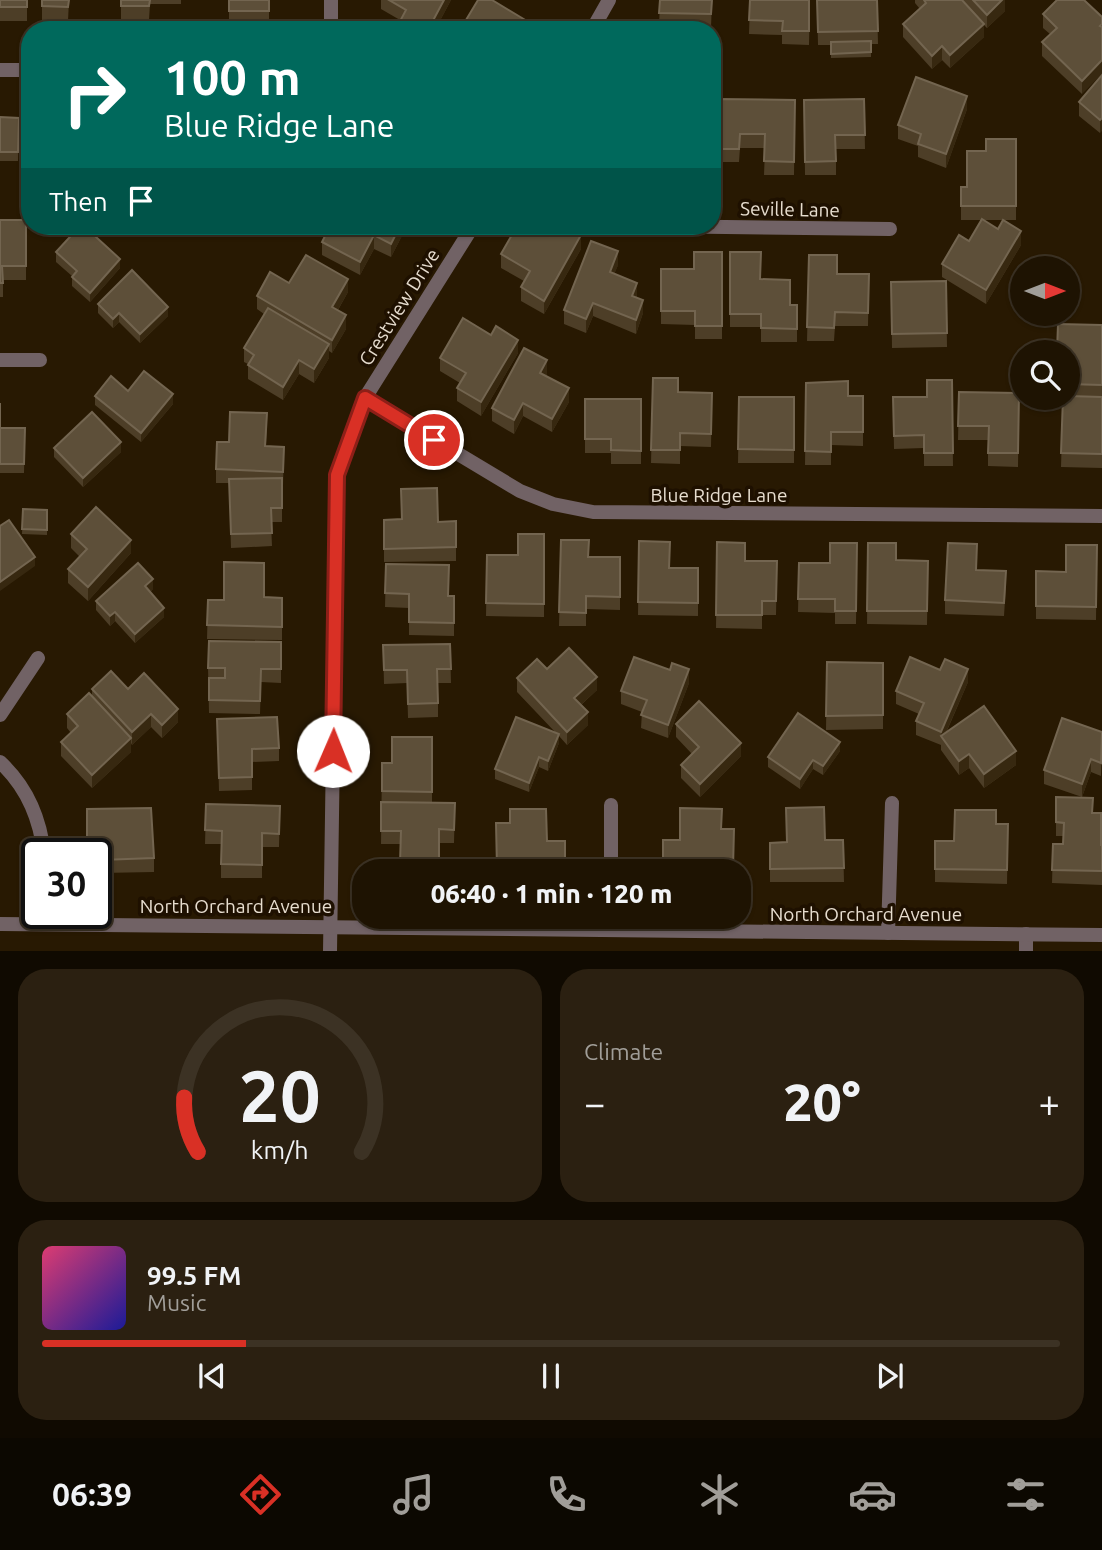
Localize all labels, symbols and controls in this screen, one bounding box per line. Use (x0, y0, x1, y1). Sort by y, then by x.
icon: right (49, 49, 140, 140)
text: 100 m (164, 49, 301, 104)
text: Blue Ridge Lane (164, 107, 395, 143)
icon: arrive (122, 182, 160, 220)
text: Then (49, 187, 108, 216)
street label: Seville Lane (740, 197, 840, 221)
street label: Crestview Drive (354, 245, 444, 369)
north arrow (1010, 256, 1080, 326)
map controls (1010, 256, 1080, 410)
button: search (1010, 340, 1080, 410)
pin (404, 410, 464, 470)
icon: arrive (415, 421, 453, 459)
street label: Blue Ridge Lane (651, 484, 787, 506)
position arrow (296, 714, 370, 788)
speed limit sign: 30 (21, 838, 112, 929)
text: 06:40 · 1 min · 120 m (431, 879, 672, 908)
street label: North Orchard Avenue (140, 895, 332, 917)
street label: North Orchard Avenue (770, 903, 962, 925)
text: Climate (584, 1039, 663, 1064)
text: 20 (239, 1054, 321, 1136)
text: 20° (783, 1073, 861, 1131)
text: − (584, 1082, 605, 1124)
text: + (1039, 1082, 1060, 1124)
text: km/h (251, 1135, 309, 1163)
text: 99.5 FM (147, 1261, 241, 1290)
text: Music (147, 1290, 206, 1315)
icon: previous (193, 1357, 231, 1395)
icon: pause (532, 1357, 570, 1395)
icon: next (871, 1357, 909, 1395)
icon: directions (236, 1470, 285, 1519)
icon: music (389, 1470, 438, 1519)
icon: phone (542, 1470, 591, 1519)
icon: climate (695, 1470, 744, 1519)
icon: car (848, 1470, 897, 1519)
icon: filters (1001, 1470, 1050, 1519)
text: 06:39 (52, 1476, 132, 1512)

